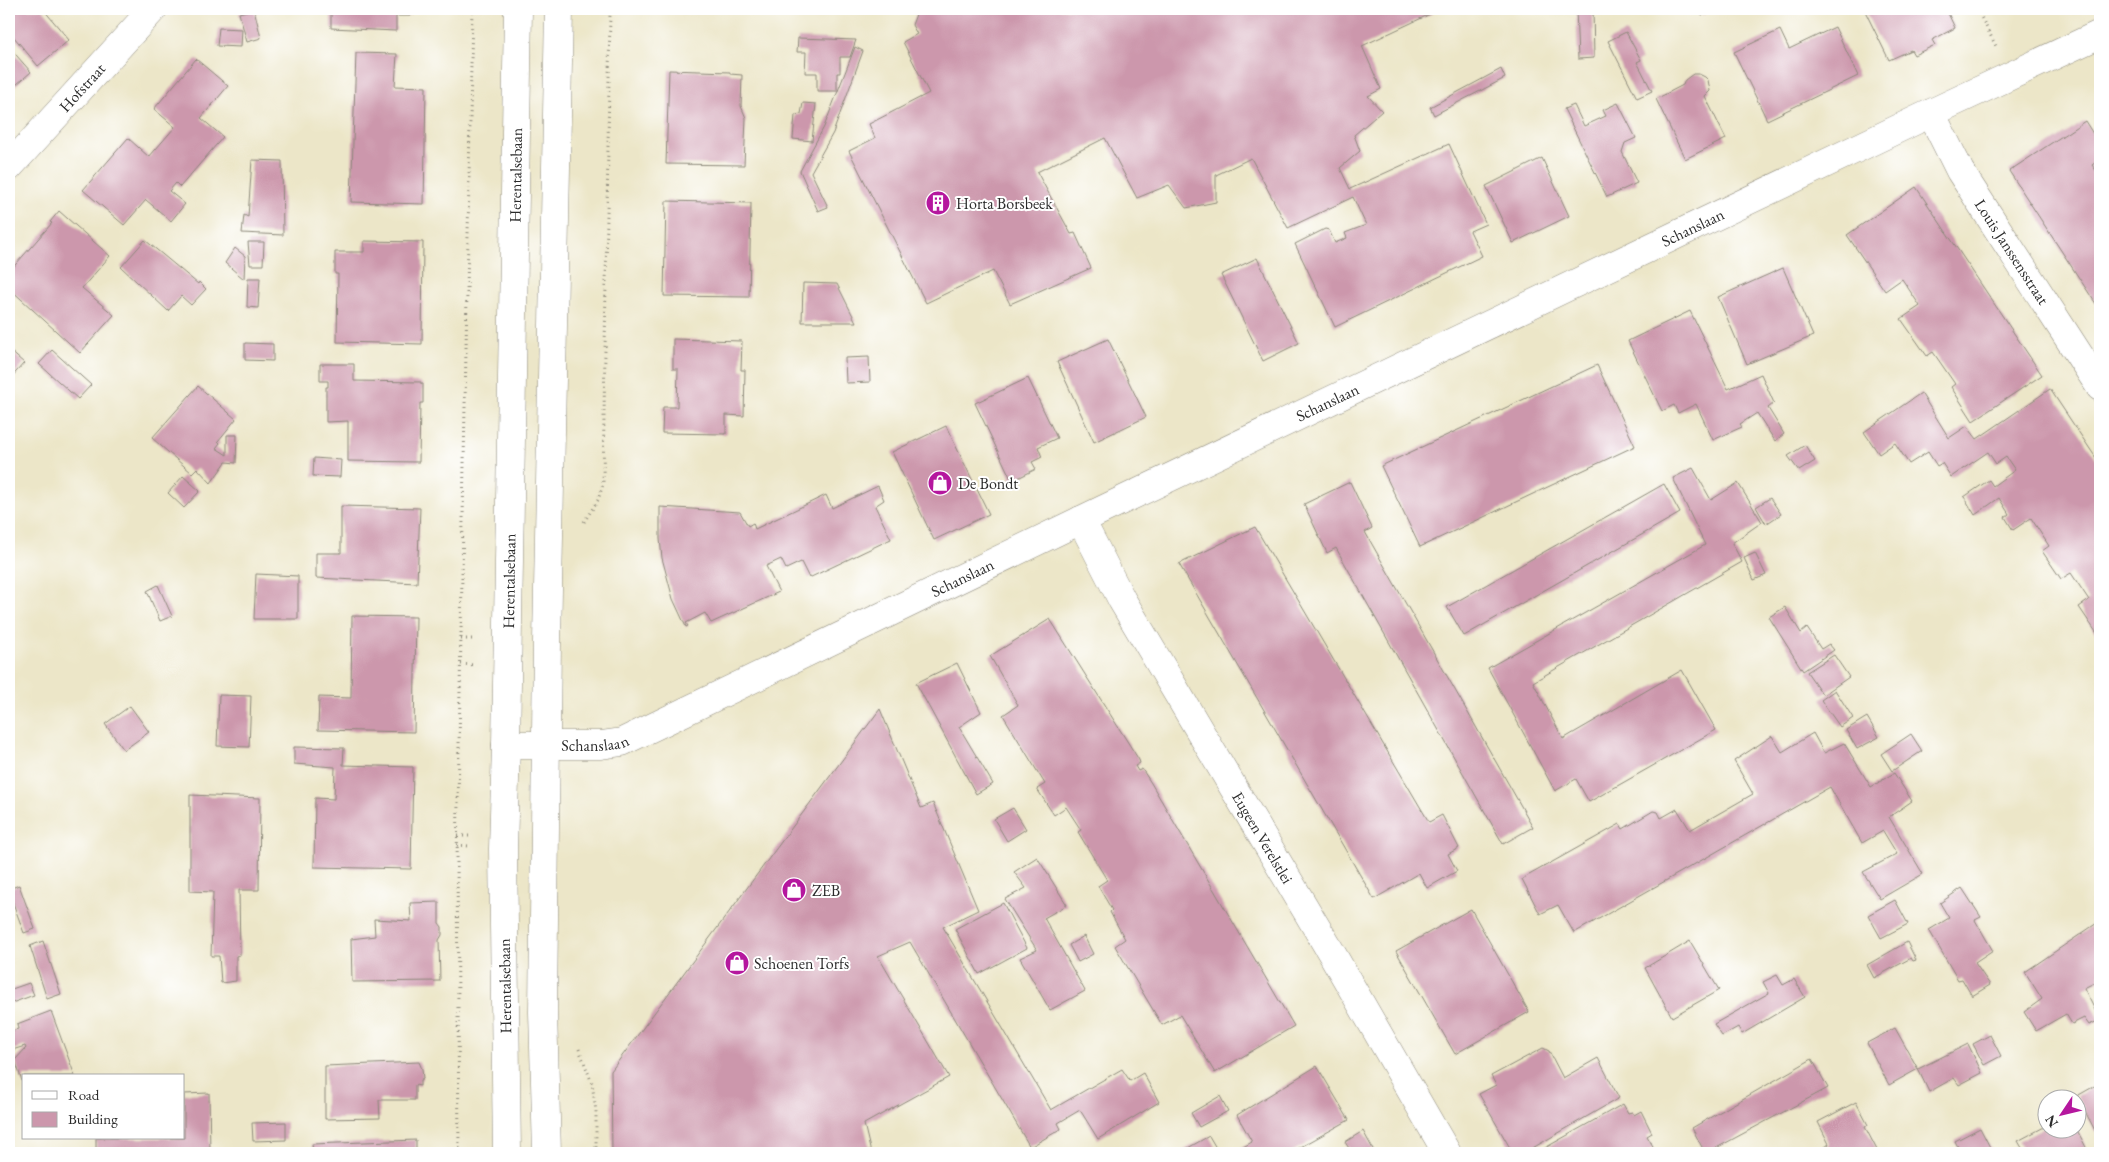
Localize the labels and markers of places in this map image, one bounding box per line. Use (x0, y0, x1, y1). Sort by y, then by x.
building icon: Horta Borsbeek (925, 190, 951, 216)
place label: Horta Borsbeek (956, 193, 1053, 214)
shop icon: De Bondt (927, 470, 953, 496)
place label: De Bondt (958, 473, 1018, 494)
shop icon: ZEB (781, 877, 807, 903)
place label: ZEB (812, 880, 840, 901)
shop icon: Schoenen Torfs (724, 950, 750, 976)
place label: Schoenen Torfs (754, 953, 849, 974)

